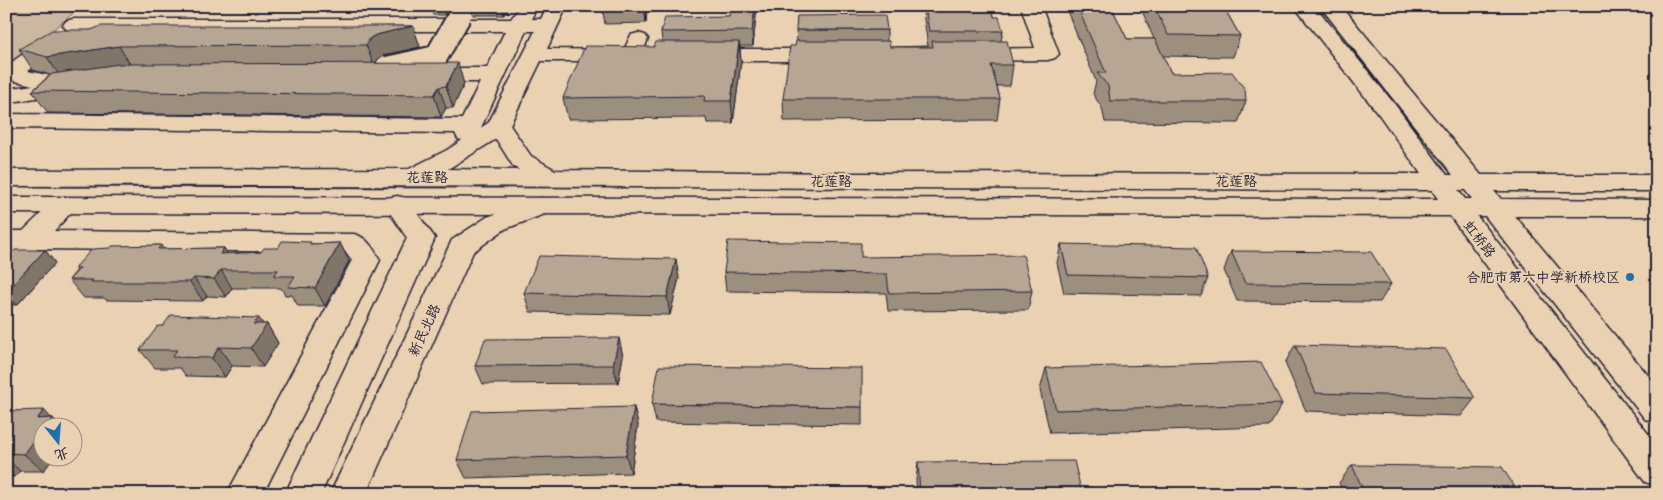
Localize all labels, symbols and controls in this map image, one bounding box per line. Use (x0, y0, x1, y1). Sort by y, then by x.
street label: 花莲路 (406, 165, 448, 190)
street label: 花莲路 (810, 169, 852, 194)
street label: 花莲路 (1215, 169, 1257, 194)
street label: 虹桥路 (1457, 215, 1502, 264)
place label: 合肥市第六中学新桥校区 (1466, 265, 1620, 290)
marker: 合肥市第六中学新桥校区 (1624, 271, 1636, 283)
street label: 新民北路 (401, 300, 448, 361)
north arrow (32, 418, 82, 468)
text: 北 (51, 440, 72, 468)

